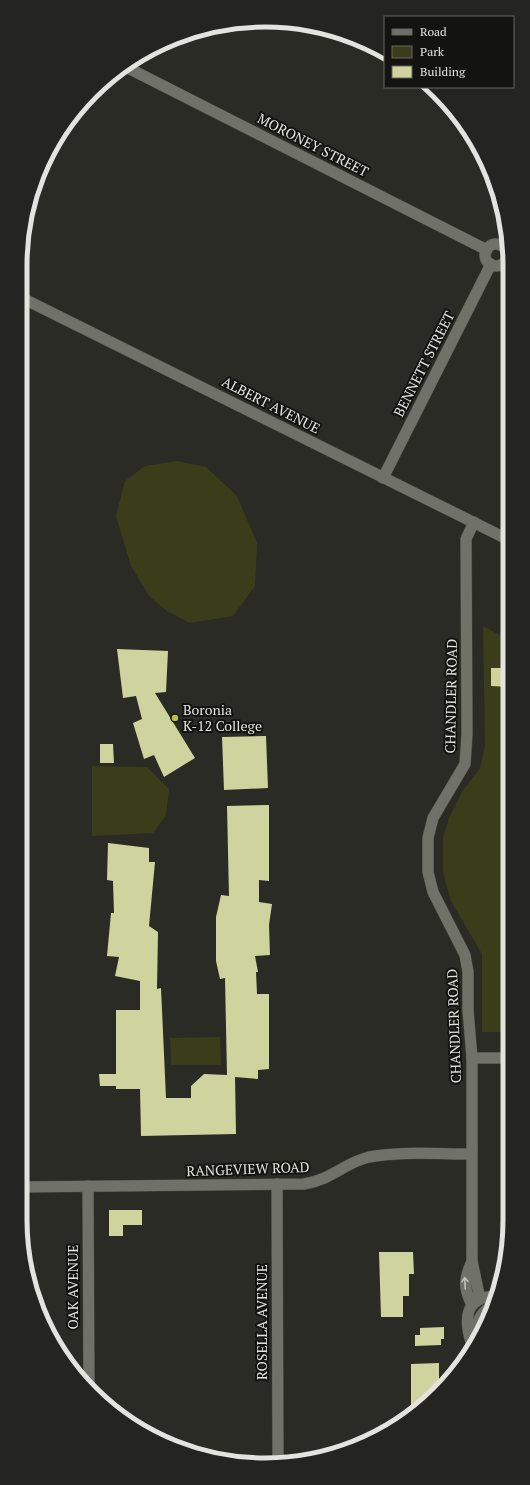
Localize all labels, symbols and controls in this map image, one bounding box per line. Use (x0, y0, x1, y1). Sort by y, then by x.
legend (384, 16, 514, 88)
text: Road (420, 24, 447, 39)
text: Park (420, 44, 445, 59)
text: Building (420, 64, 466, 79)
street label: MORONEY STREET (254, 108, 372, 181)
street label: BENNETT STREET (389, 307, 459, 420)
street label: ALBERT AVENUE (219, 372, 324, 437)
street label: CHANDLER ROAD (440, 638, 461, 753)
place label: Boronia K-12 College (183, 700, 262, 735)
marker: Boronia K-12 College (170, 713, 180, 723)
street label: CHANDLER ROAD (442, 968, 465, 1084)
street label: RANGEVIEW ROAD (186, 1157, 310, 1180)
street label: OAK AVENUE (63, 1245, 82, 1330)
street label: ROSELLA AVENUE (252, 1264, 271, 1380)
one-way arrow (462, 1277, 469, 1290)

